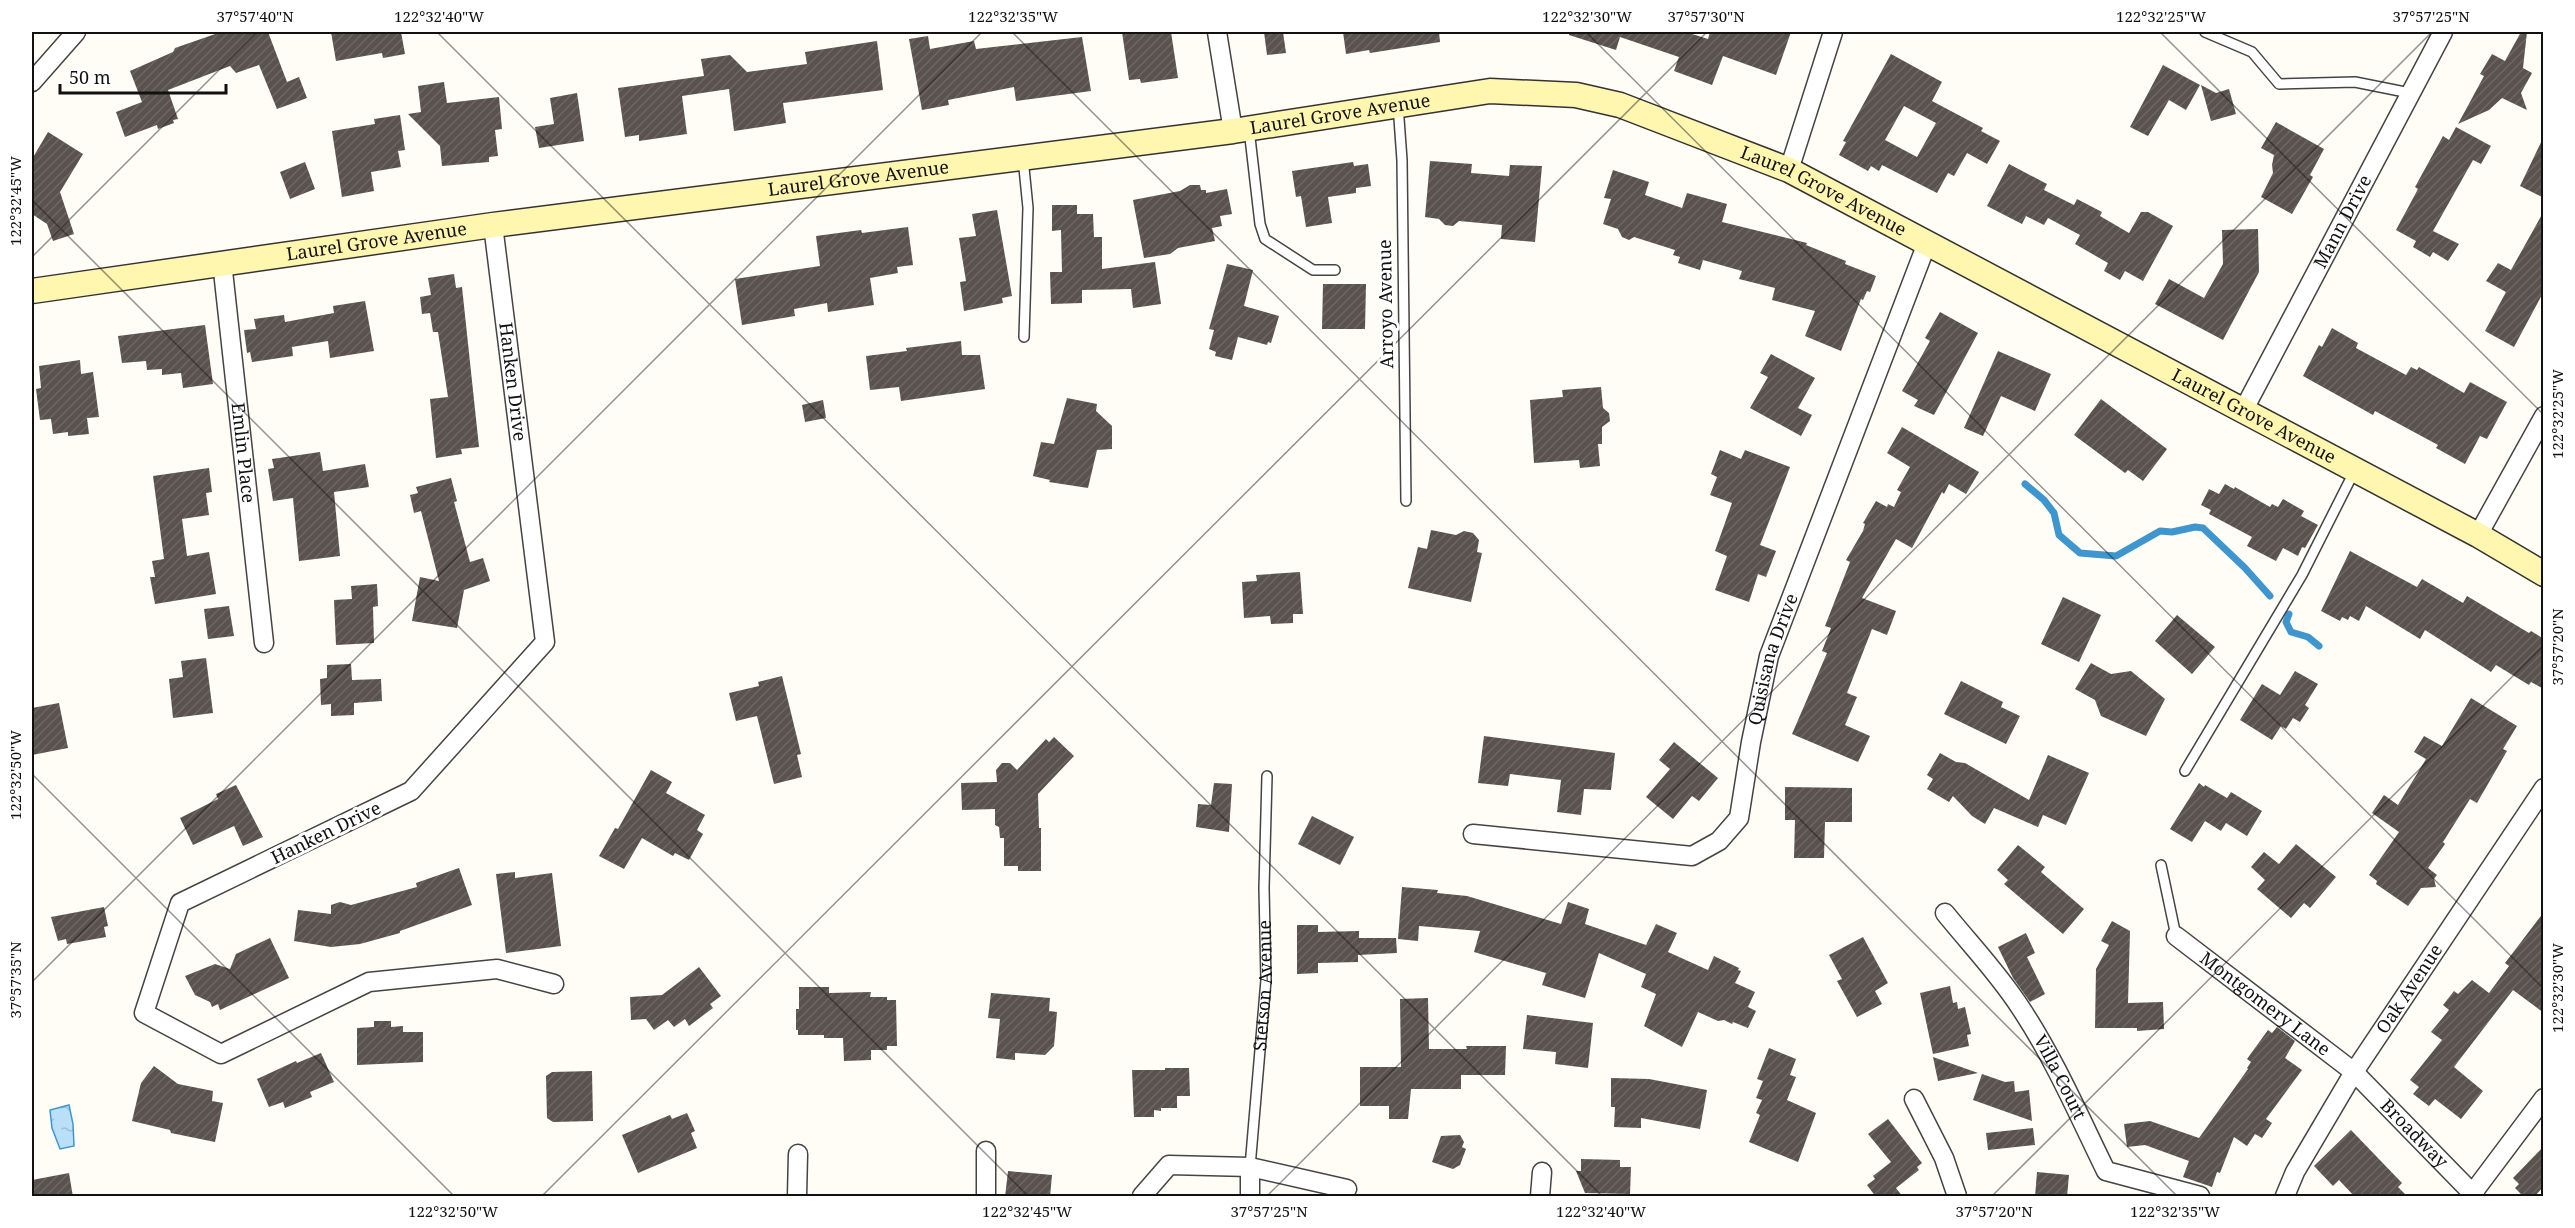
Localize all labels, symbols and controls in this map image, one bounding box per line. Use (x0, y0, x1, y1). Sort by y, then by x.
text: 37°57'40"N (216, 6, 294, 26)
text: 122°32'40"W (394, 6, 484, 26)
text: 122°32'35"W (968, 6, 1058, 26)
text: 122°32'30"W (1542, 6, 1632, 26)
text: 37°57'30"N (1667, 6, 1745, 26)
text: 122°32'25"W (2116, 6, 2206, 26)
text: 37°57'25"N (2392, 6, 2470, 26)
scale bar (60, 57, 226, 95)
text: 50 m (69, 65, 111, 89)
street label: Laurel Grove Avenue (1248, 87, 1432, 139)
street label: Laurel Grove Avenue (1737, 140, 1911, 241)
street label: Laurel Grove Avenue (766, 154, 950, 201)
text: 122°32'45"W (5, 156, 25, 246)
street label: Mann Drive (2307, 170, 2376, 272)
street label: Laurel Grove Avenue (285, 216, 468, 265)
street label: Arroyo Avenue (1372, 239, 1398, 369)
street label: Hanken Drive (494, 321, 533, 442)
street label: Laurel Grove Avenue (2168, 362, 2340, 469)
text: 122°32'25"W (2547, 369, 2567, 459)
street label: Emlin Place (227, 401, 261, 504)
street label: Quisisana Drive (1742, 590, 1803, 727)
text: 37°57'20"N (2547, 608, 2567, 686)
text: 122°32'50"W (5, 730, 25, 820)
street label: Hanken Drive (267, 795, 385, 869)
street label: Stetson Avenue (1247, 920, 1277, 1052)
street label: Oak Avenue (2370, 939, 2447, 1038)
text: 37°57'35"N (5, 941, 25, 1019)
text: 122°32'30"W (2547, 943, 2567, 1033)
street label: Montgomery Lane (2196, 946, 2336, 1061)
street label: Villa Court (2029, 1030, 2092, 1123)
street label: Broadway (2376, 1093, 2454, 1173)
text: 122°32'50"W (408, 1201, 498, 1221)
text: 122°32'45"W (982, 1201, 1072, 1221)
text: 37°57'25"N (1230, 1201, 1308, 1221)
text: 122°32'40"W (1556, 1201, 1646, 1221)
text: 37°57'20"N (1955, 1201, 2033, 1221)
text: 122°32'35"W (2130, 1201, 2220, 1221)

